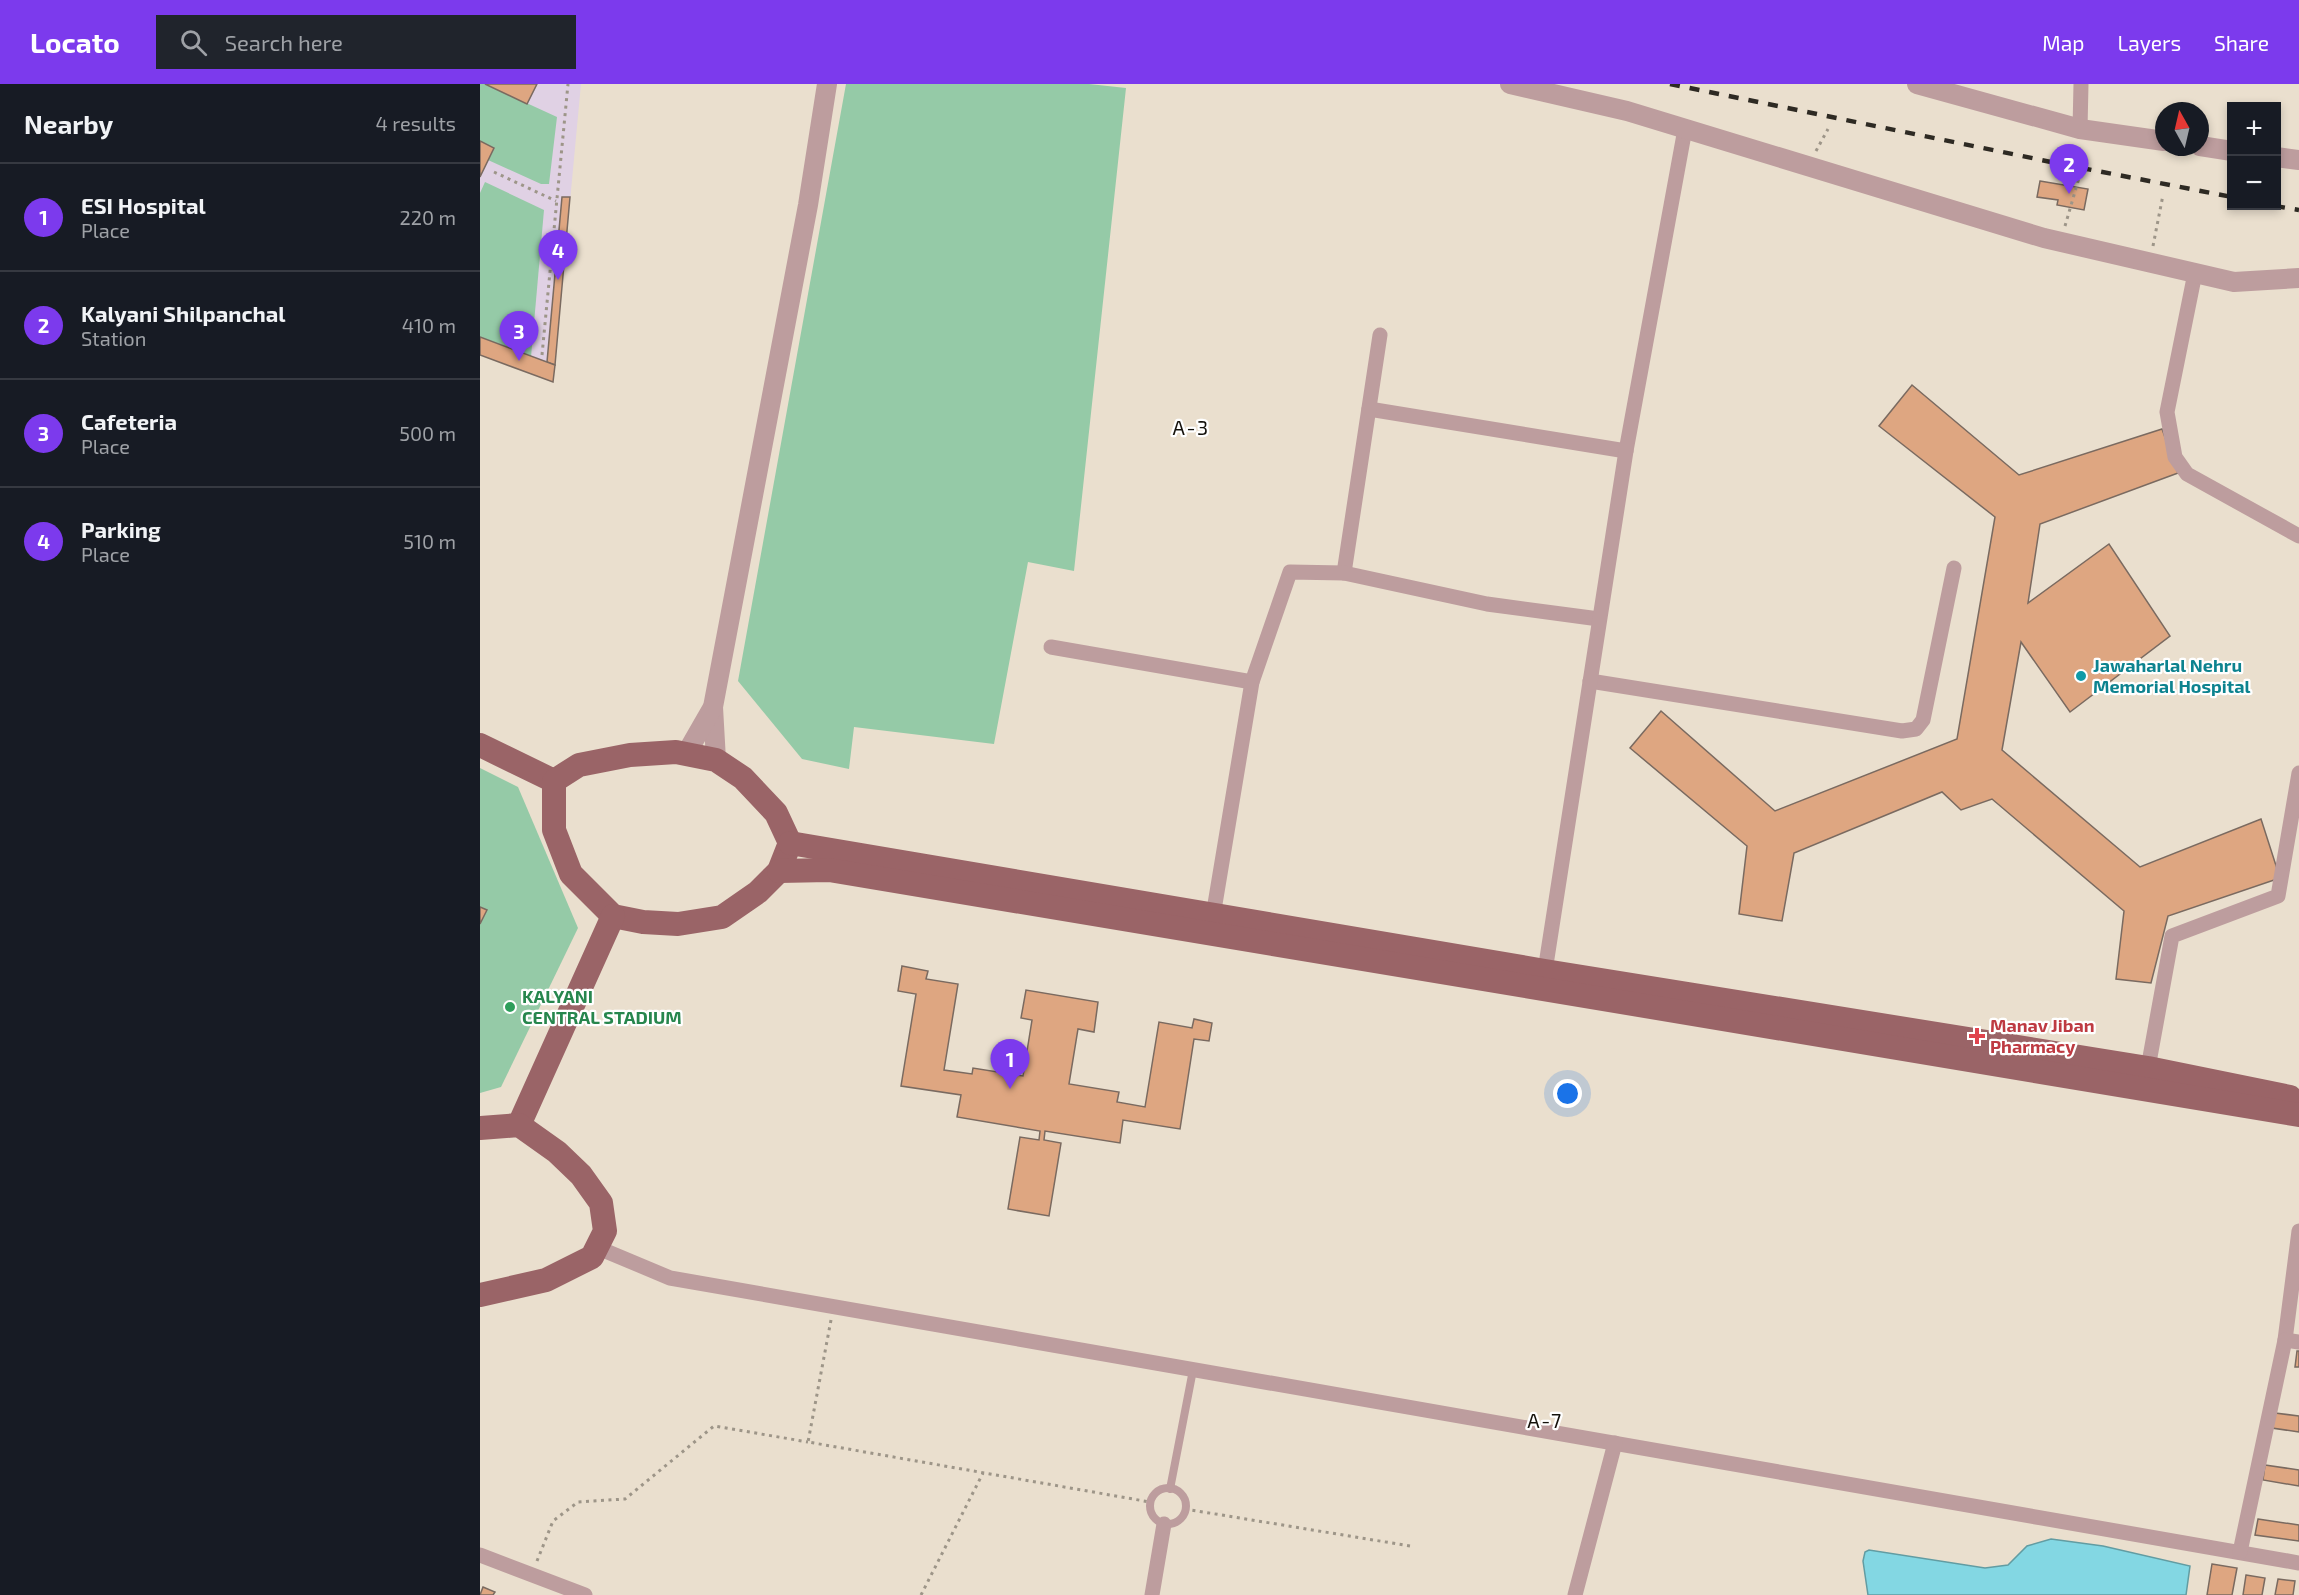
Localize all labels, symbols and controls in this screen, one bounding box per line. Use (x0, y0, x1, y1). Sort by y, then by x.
search box (156, 15, 576, 69)
text: Locato (30, 25, 120, 59)
icon: search (177, 26, 210, 59)
text: Search here (225, 29, 343, 55)
text: Map (2042, 30, 2084, 55)
text: Layers (2117, 30, 2181, 55)
text: Share (2214, 30, 2269, 55)
north arrow (2155, 102, 2209, 156)
map controls (2227, 102, 2281, 210)
button: + (2227, 102, 2281, 156)
text: Nearby (24, 108, 113, 139)
text: 4 results (376, 111, 456, 135)
pin: 2 (2050, 144, 2088, 194)
button: − (2227, 156, 2281, 210)
text: ESI Hospital (81, 192, 206, 218)
text: 1 (39, 205, 48, 229)
text: 220 m (399, 205, 456, 229)
text: Place (81, 218, 130, 242)
pin: 4 (538, 230, 578, 280)
text: Kalyani Shilpanchal (81, 300, 286, 326)
pin: 3 (500, 312, 538, 361)
text: 2 (38, 313, 49, 337)
text: 410 m (402, 313, 456, 337)
text: Station (81, 326, 146, 350)
text: Cafeteria (81, 408, 177, 434)
district label: A-3 (1172, 415, 1210, 439)
text: 3 (38, 421, 49, 445)
text: 500 m (399, 421, 456, 445)
text: Place (81, 434, 130, 458)
text: Parking (81, 516, 161, 542)
text: 4 (37, 529, 50, 553)
text: 510 m (403, 529, 456, 553)
text: Place (81, 542, 130, 566)
place label: Jawaharlal Nehru Memorial Hospital (2093, 654, 2250, 697)
marker: Jawaharlal Nehru Memorial Hospital (2074, 669, 2088, 683)
place label: KALYANI CENTRAL STADIUM (522, 985, 682, 1028)
marker: KALYANI CENTRAL STADIUM (503, 1000, 517, 1014)
place label: Manav Jiban Pharmacy (1990, 1014, 2095, 1057)
marker: Manav Jiban Pharmacy (1968, 1027, 1986, 1045)
pin: 1 (990, 1040, 1030, 1089)
your location (1553, 1079, 1582, 1108)
district label: A-7 (1527, 1408, 1563, 1432)

